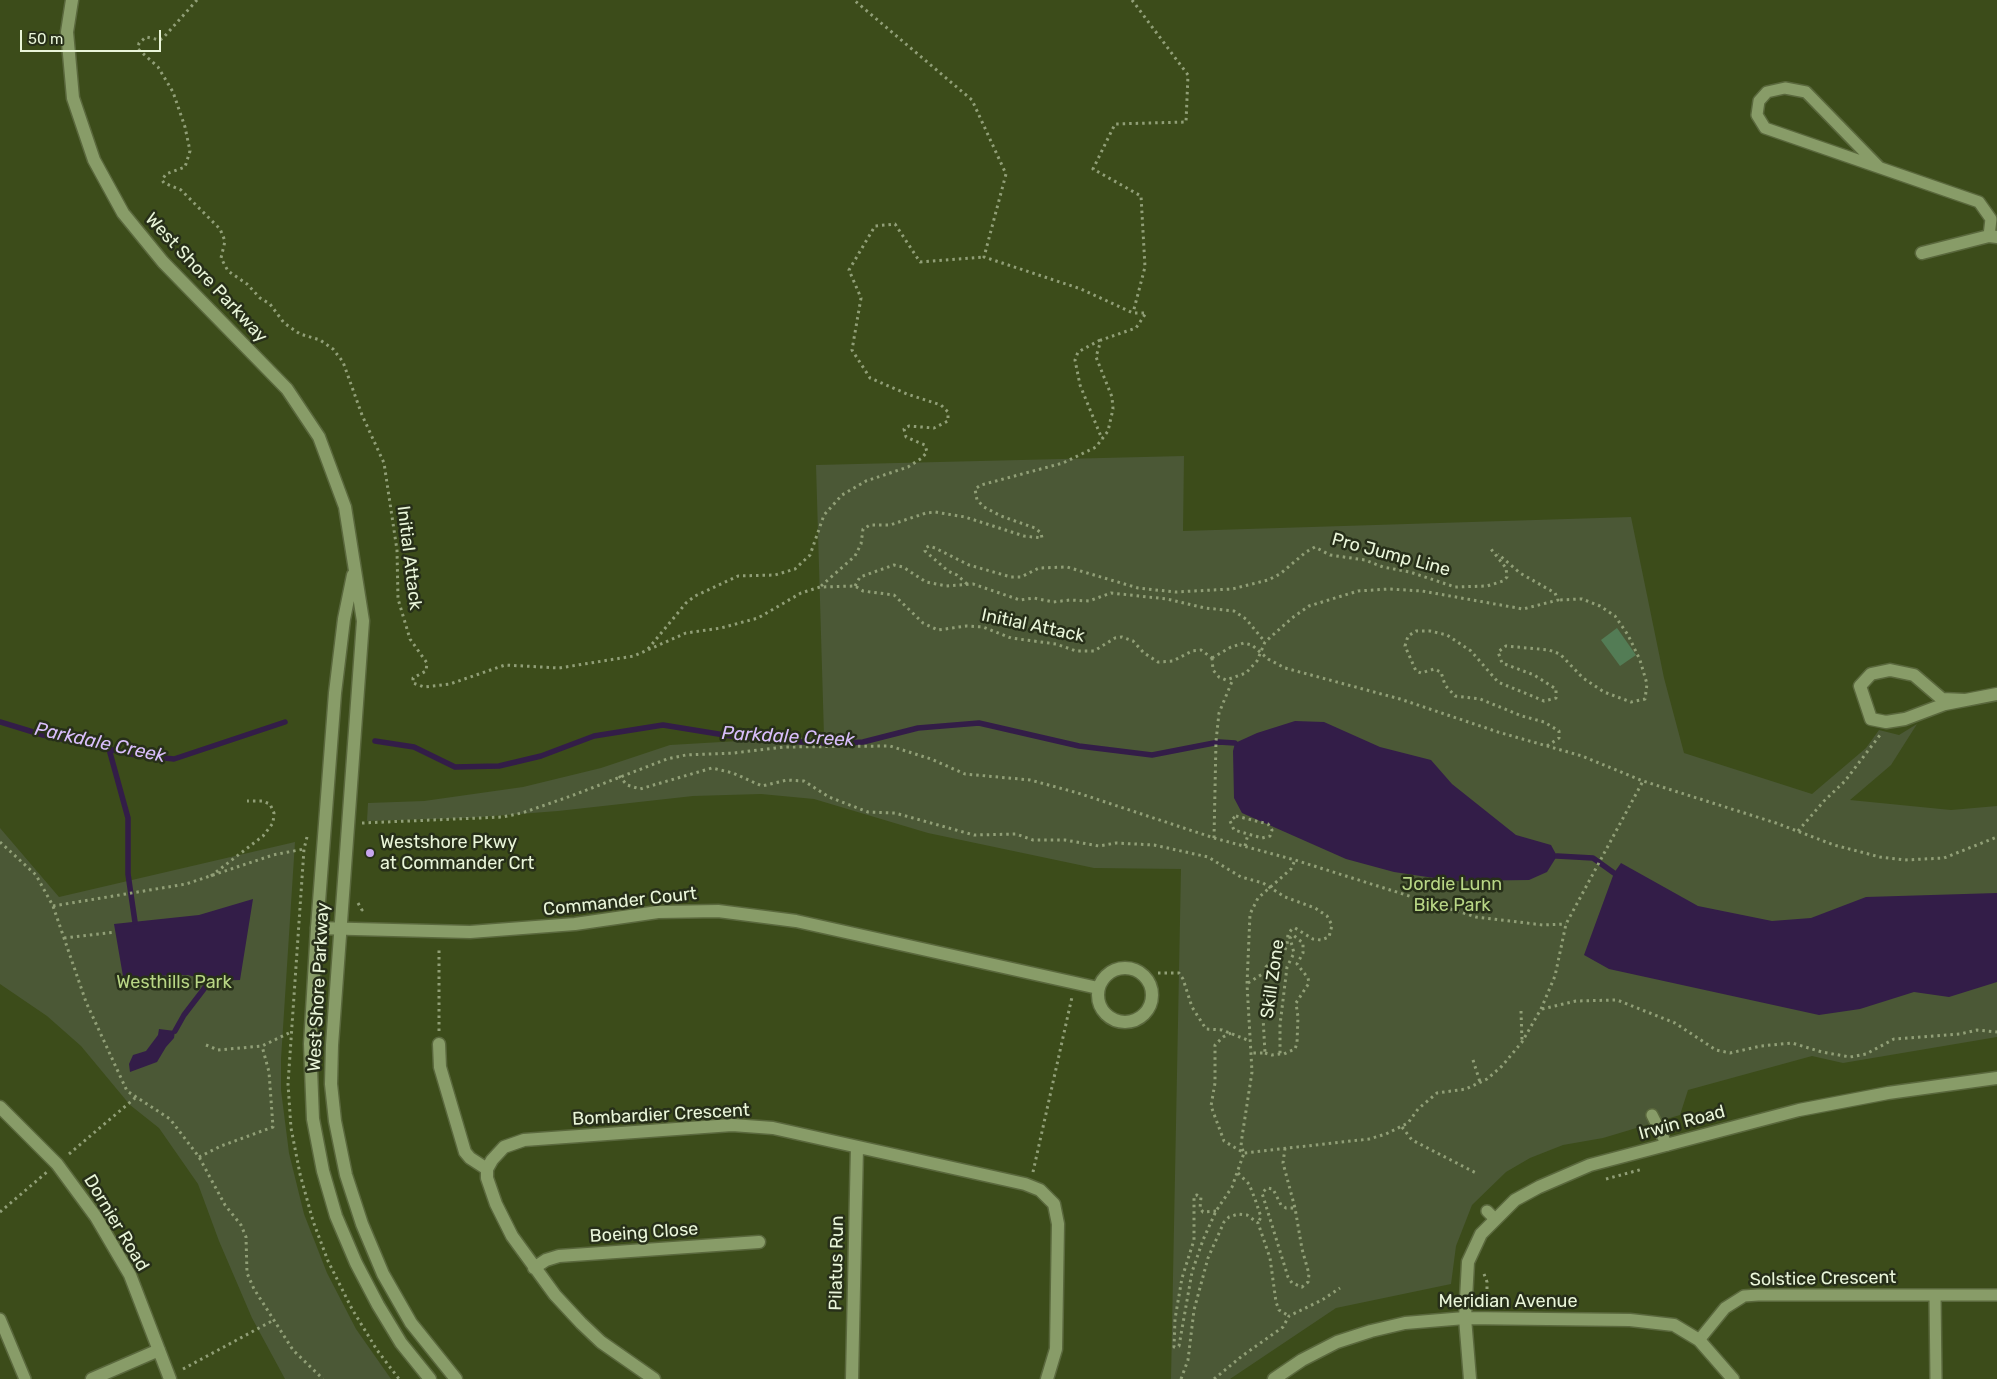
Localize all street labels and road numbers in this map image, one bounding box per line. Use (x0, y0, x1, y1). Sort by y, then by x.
street label: West Shore Parkway (140, 209, 272, 347)
street label: Initial Attack (392, 505, 426, 611)
street label: Pro Jump Line (1329, 529, 1453, 581)
street label: Initial Attack (979, 605, 1087, 647)
street label: Commander Court (542, 883, 698, 921)
street label: West Shore Parkway (304, 902, 334, 1072)
street label: Skill Zone (1257, 938, 1289, 1020)
street label: Bombardier Crescent (572, 1100, 750, 1130)
street label: Irwin Road (1636, 1101, 1728, 1145)
street label: Dornier Road (79, 1171, 153, 1275)
street label: Pilatus Run (825, 1215, 849, 1311)
street label: Boeing Close (589, 1218, 699, 1248)
street label: Solstice Crescent (1750, 1267, 1896, 1291)
street label: Meridian Avenue (1439, 1291, 1577, 1313)

